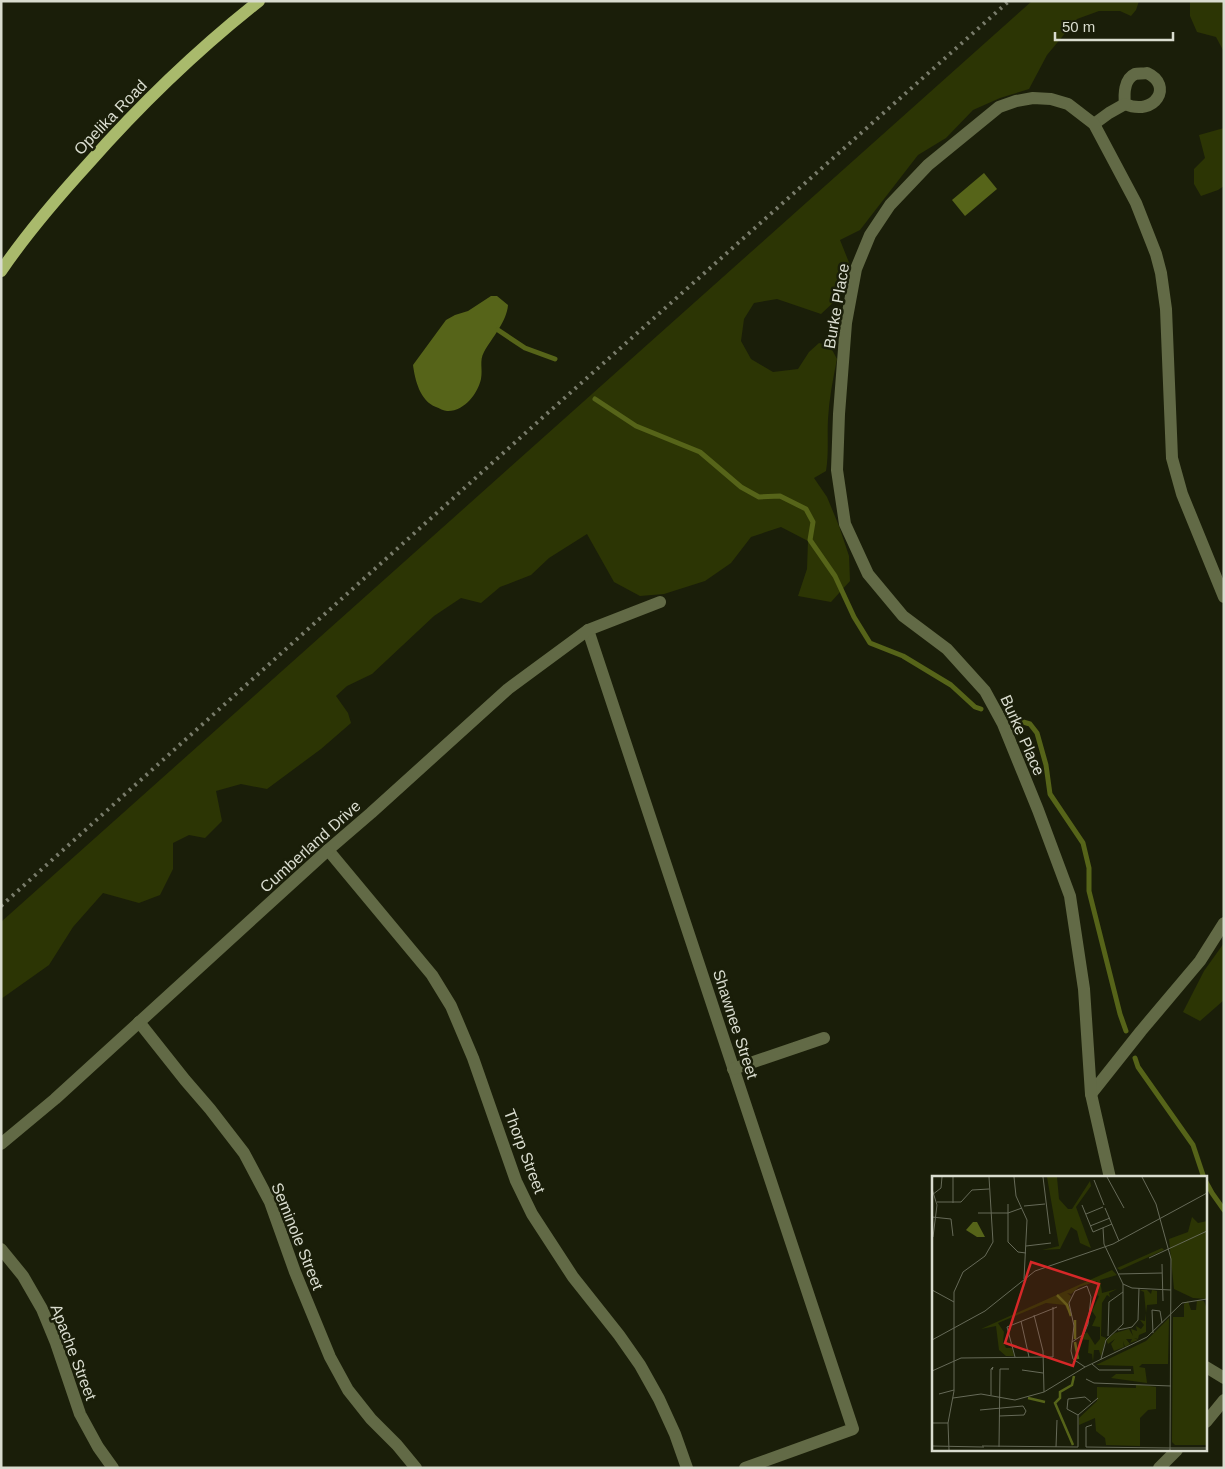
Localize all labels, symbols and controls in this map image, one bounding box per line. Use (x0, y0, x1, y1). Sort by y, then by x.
scale bar (1055, 10, 1172, 42)
text: 50 m (1062, 18, 1095, 35)
street label: Opelika Road (71, 77, 150, 158)
street label: Burke Place (821, 262, 852, 350)
street label: Burke Place (997, 692, 1048, 778)
street label: Cumberland Drive (257, 797, 364, 896)
street label: Shawnee Street (710, 967, 761, 1081)
street label: Thorp Street (501, 1107, 549, 1196)
inset map (932, 1176, 1208, 1452)
street label: Seminole Street (268, 1180, 327, 1293)
street label: Apache Street (47, 1302, 100, 1403)

